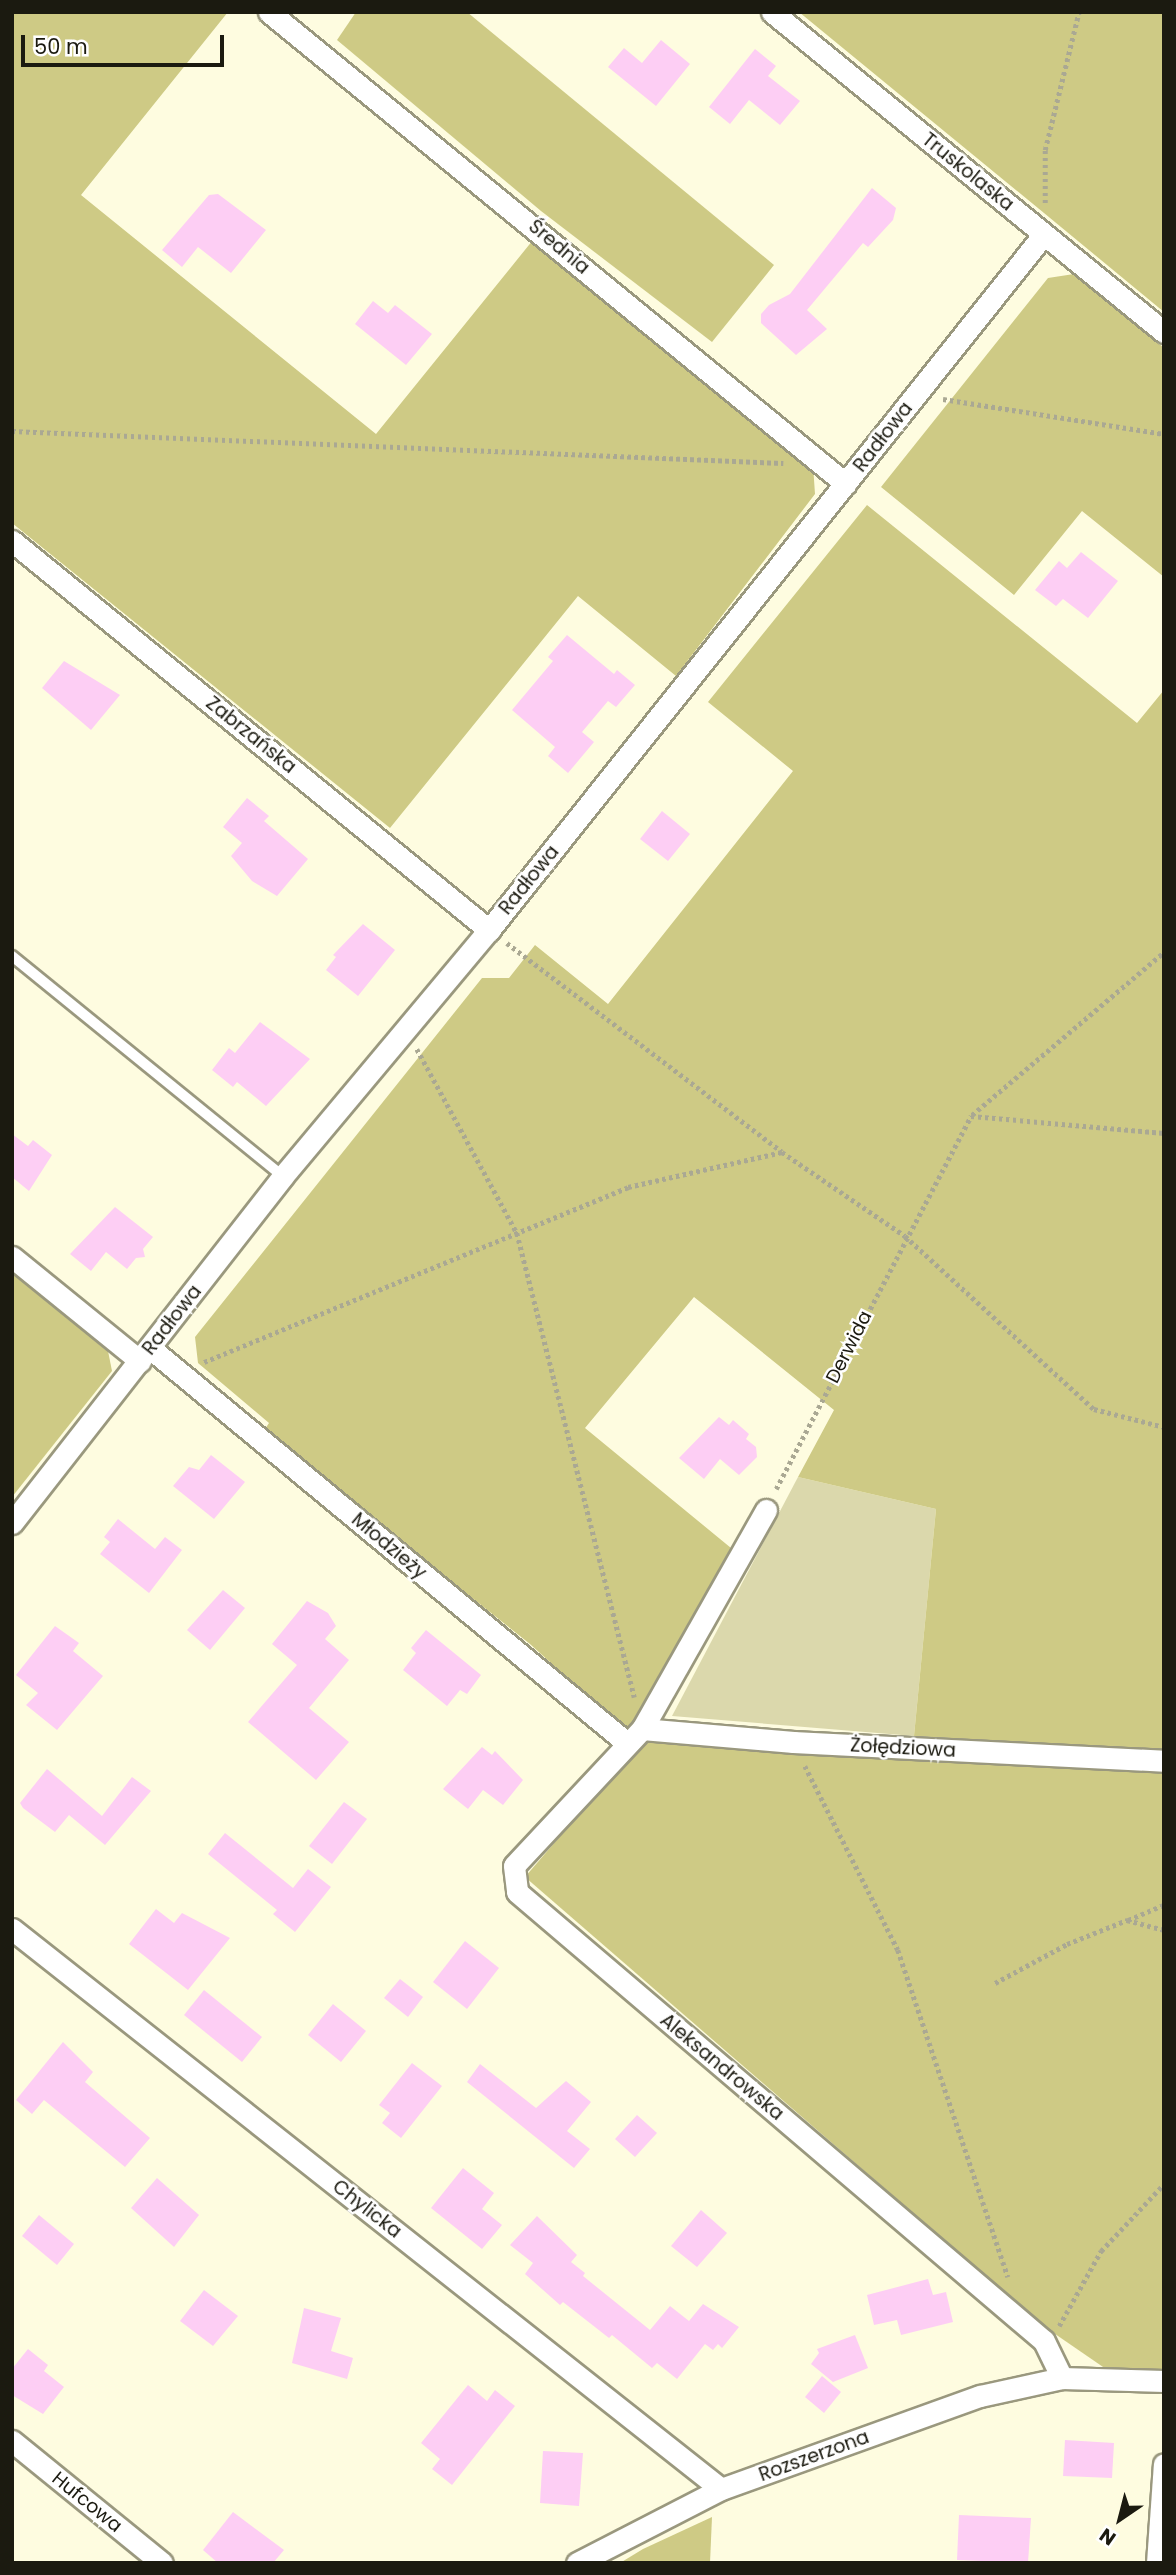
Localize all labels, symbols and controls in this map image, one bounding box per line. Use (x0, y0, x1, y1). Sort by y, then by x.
scale bar (24, 21, 228, 65)
text: 50 m (34, 32, 88, 61)
street label: Truskolaska (918, 128, 1018, 216)
street label: Średnia (524, 215, 594, 279)
street label: Radłowa (849, 397, 917, 477)
street label: Zabrzańska (201, 692, 301, 778)
street label: Radłowa (494, 841, 564, 919)
street label: Radłowa (138, 1280, 206, 1360)
street label: Derwida (821, 1307, 877, 1387)
street label: Młodzieży (347, 1508, 431, 1584)
street label: Żołędziowa (850, 1734, 956, 1762)
street label: Aleksandrowska (656, 2009, 788, 2125)
street label: Chylicka (328, 2175, 406, 2243)
street label: Rozszerzona (756, 2426, 872, 2486)
street label: Hufcowa (47, 2467, 127, 2537)
north arrow (1085, 2484, 1155, 2554)
text: N (1094, 2521, 1121, 2552)

